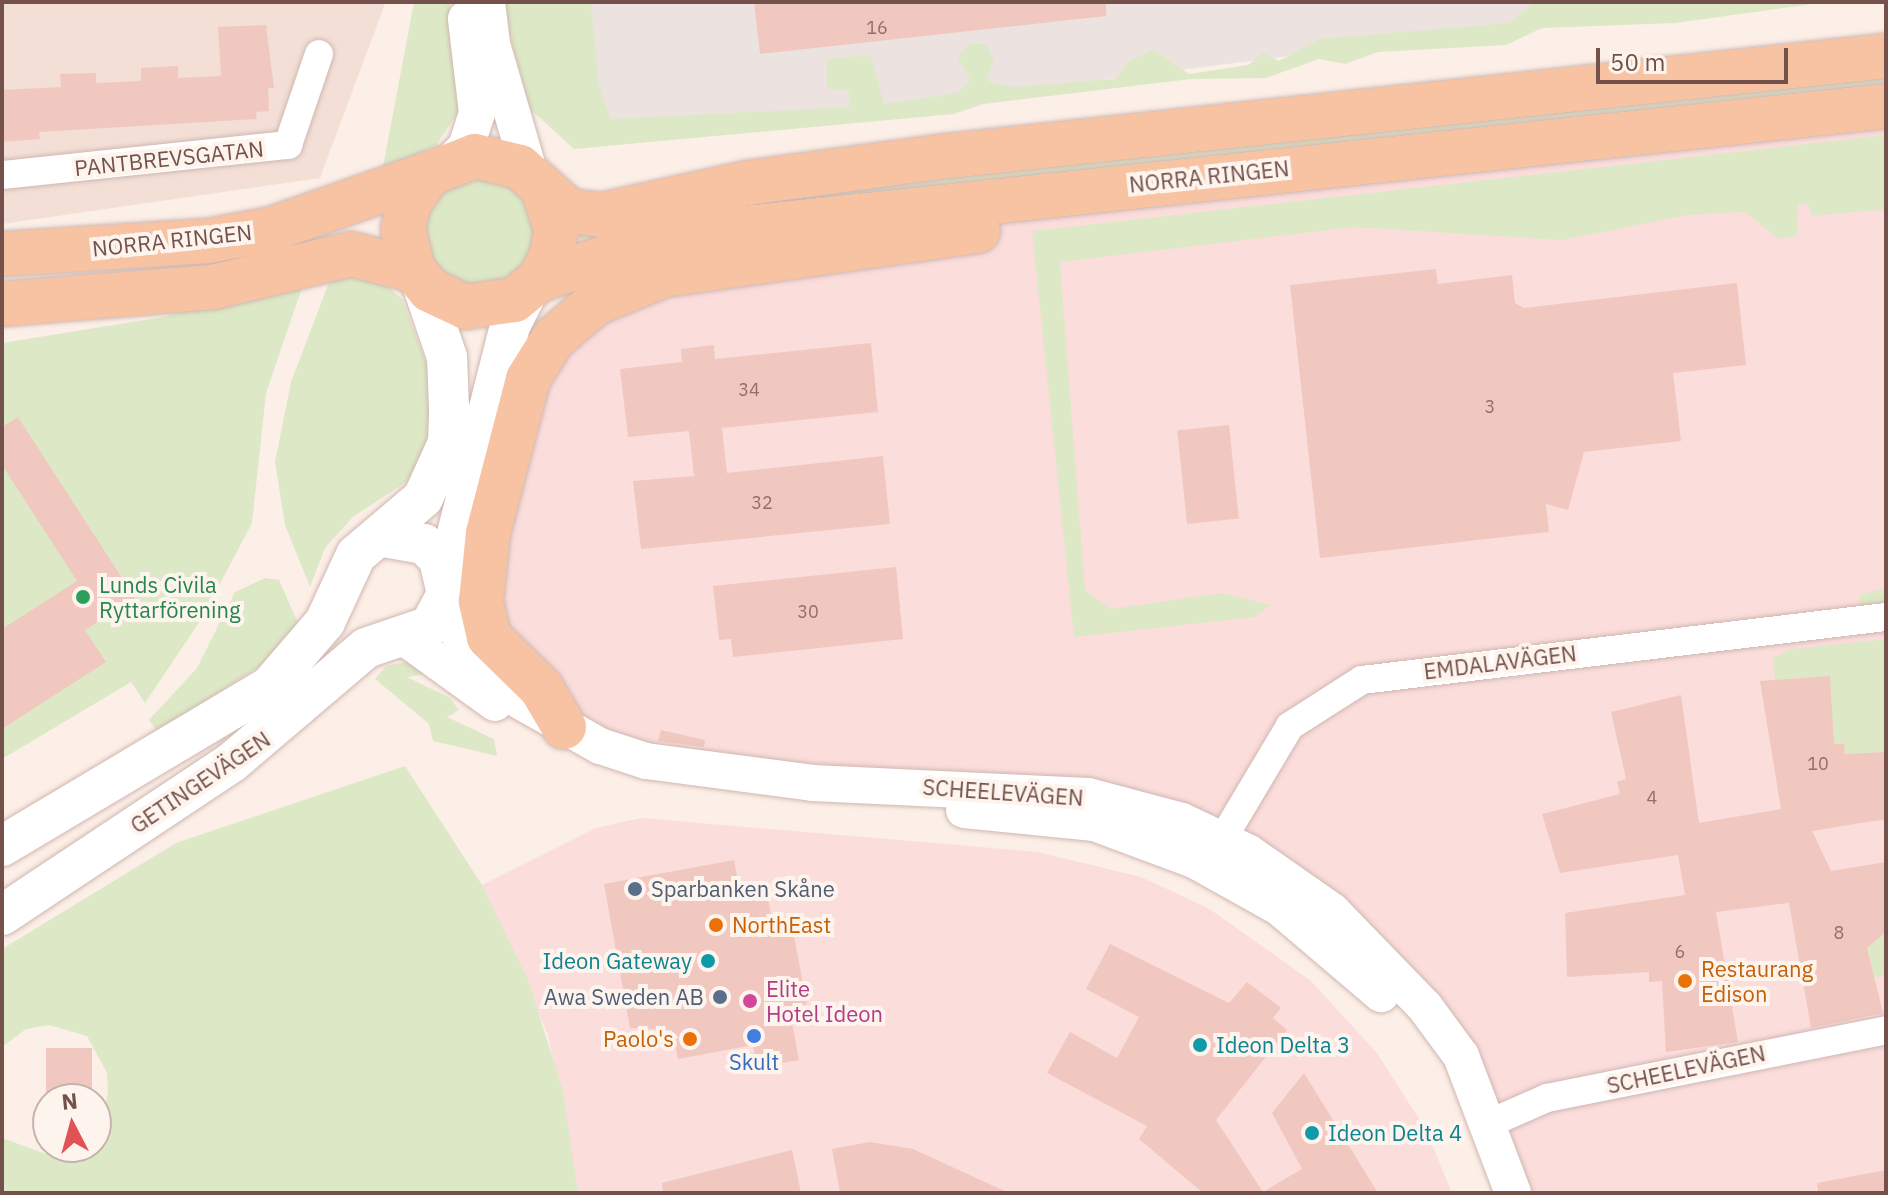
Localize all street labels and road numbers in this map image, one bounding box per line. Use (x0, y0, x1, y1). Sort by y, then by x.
street label: PANTBREVSGATAN (73, 135, 265, 181)
street label: NORRA RINGEN (1128, 154, 1290, 198)
street label: NORRA RINGEN (91, 218, 253, 262)
street label: EMDALAVÄGEN (1422, 640, 1578, 684)
street label: GETINGEVÄGEN (125, 726, 275, 838)
street label: SCHEELEVÄGEN (922, 773, 1084, 811)
street label: SCHEELEVÄGEN (1604, 1039, 1768, 1099)

